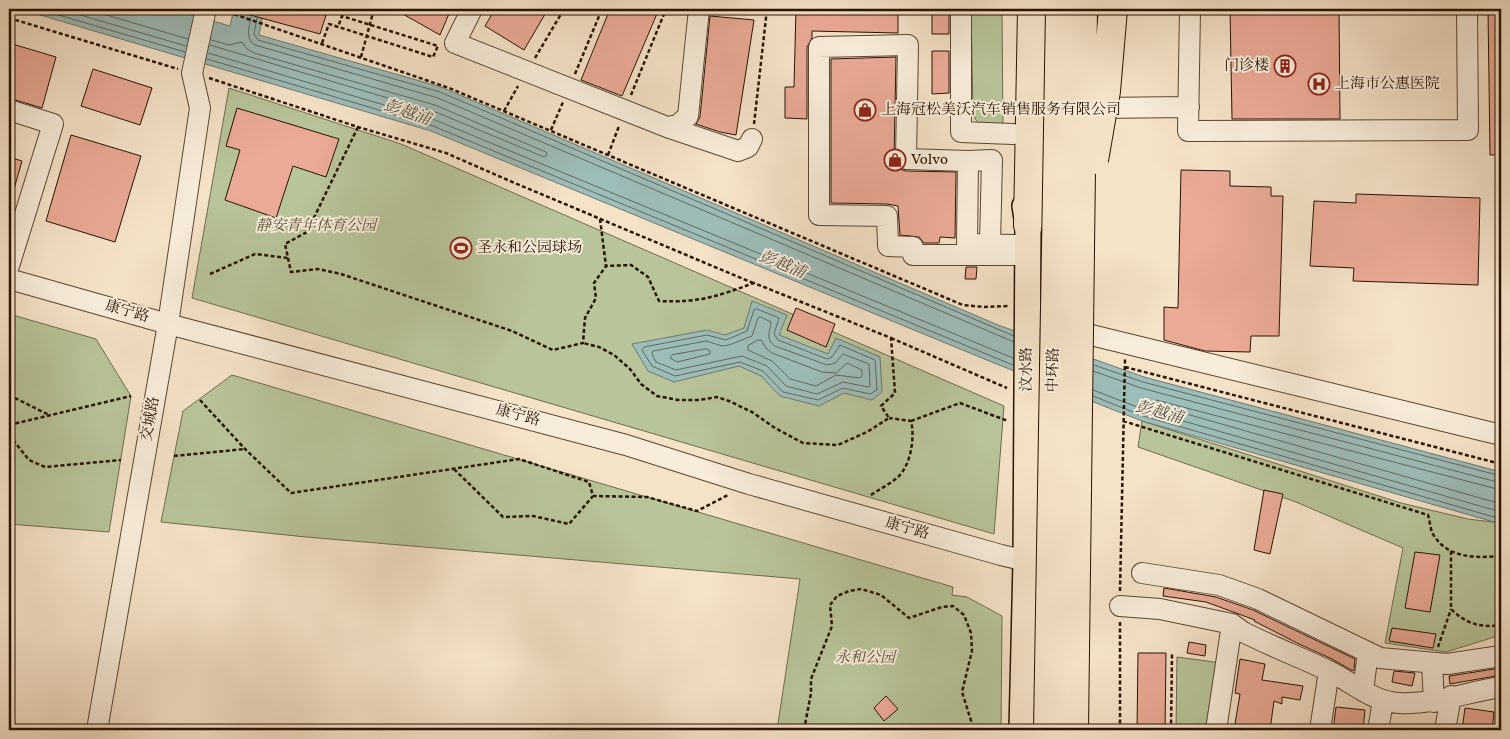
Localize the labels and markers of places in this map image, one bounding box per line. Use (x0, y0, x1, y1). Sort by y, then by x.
building icon: 门诊楼 (1273, 54, 1297, 78)
place label: 门诊楼 (1224, 56, 1269, 77)
hospital icon: 上海市公惠医院 (1307, 72, 1331, 96)
place label: 上海市公惠医院 (1335, 74, 1440, 95)
shop icon: 上海冠松美沃汽车销售服务有限公司 (853, 98, 877, 122)
place label: 上海冠松美沃汽车销售服务有限公司 (881, 100, 1121, 121)
shop icon: Volvo (883, 148, 907, 172)
place label: Volvo (911, 150, 948, 171)
sports icon: 圣永和公园球场 (449, 236, 473, 260)
place label: 圣永和公园球场 (477, 238, 582, 259)

